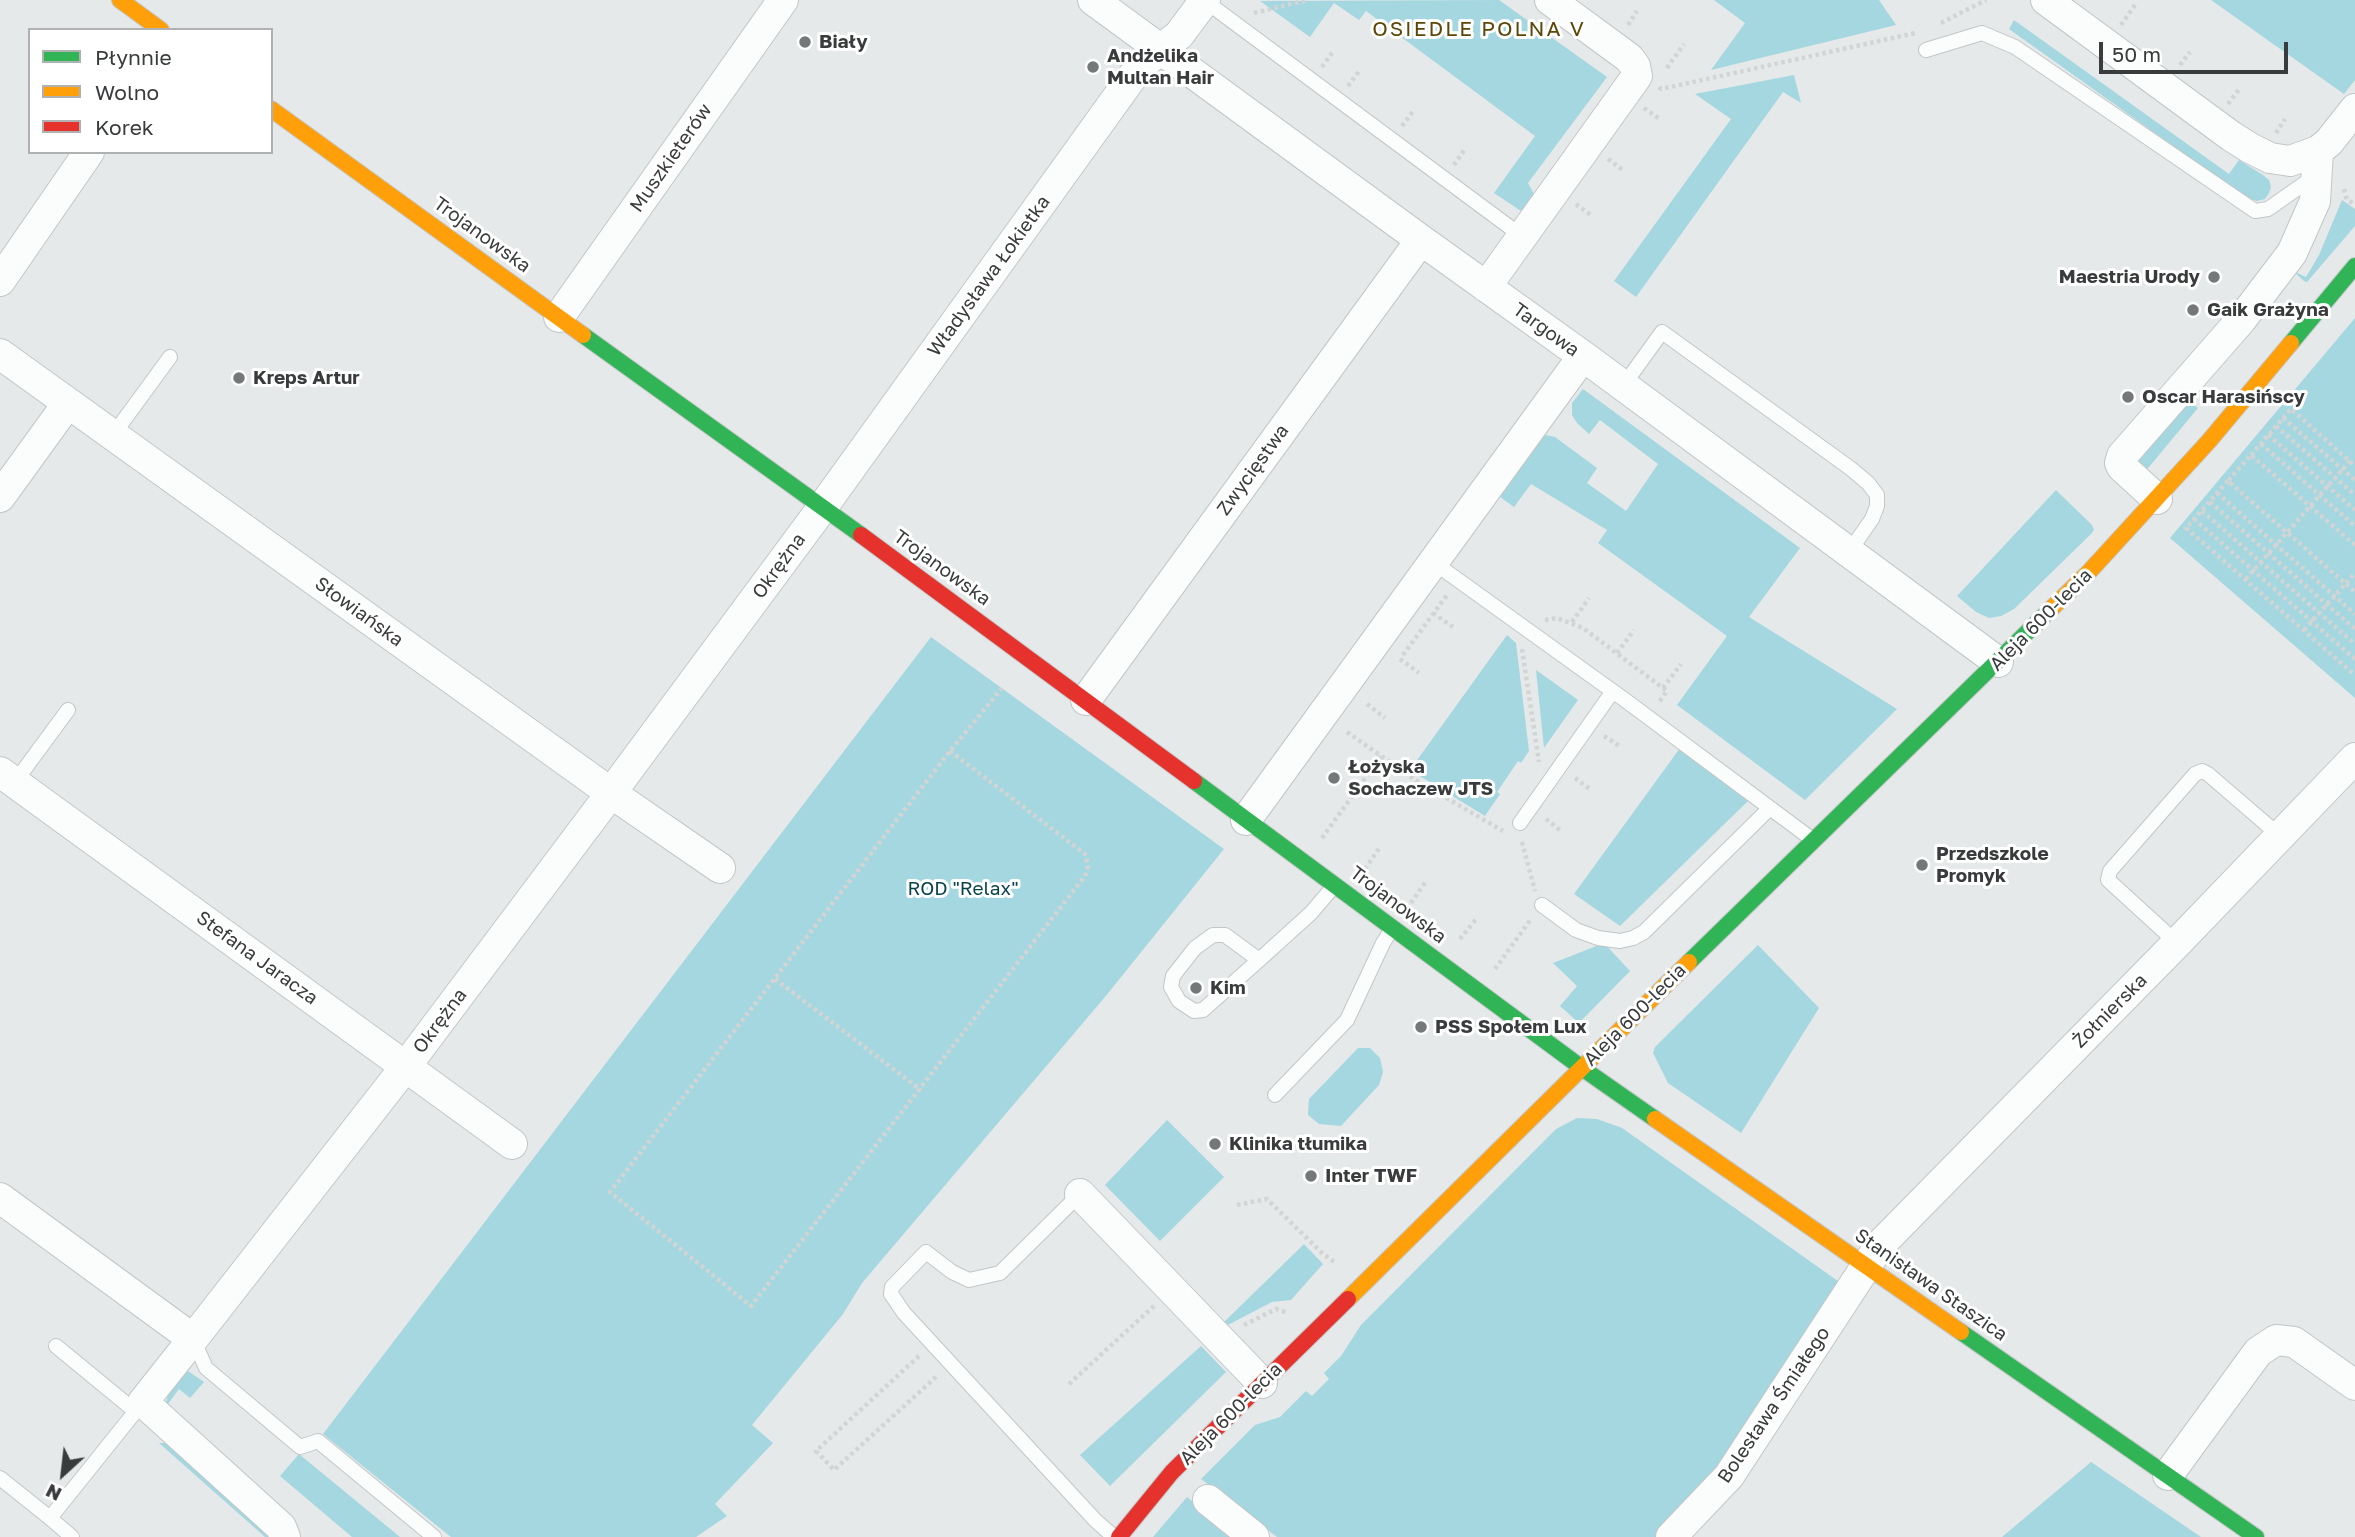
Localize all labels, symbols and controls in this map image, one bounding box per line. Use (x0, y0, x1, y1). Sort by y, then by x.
district label: OSIEDLE POLNA V (1374, 16, 1584, 42)
legend (28, 28, 273, 154)
scale bar (2103, 28, 2292, 72)
place label: Biały (819, 31, 868, 53)
marker: Biały (797, 34, 813, 50)
text: 50 m (2112, 41, 2161, 67)
text: Płynnie (95, 44, 172, 70)
place label: Andżelika Multan Hair (1107, 45, 1214, 89)
marker: Andżelika Multan Hair (1085, 59, 1101, 75)
text: Wolno (95, 79, 159, 105)
street label: Muszkieterów (625, 99, 717, 217)
text: Korek (95, 114, 154, 140)
street label: Władysława Łokietka (923, 191, 1055, 361)
street label: Trojanowska (429, 192, 535, 278)
place label: Maestria Urody (2059, 266, 2200, 288)
marker: Maestria Urody (2206, 269, 2222, 285)
street label: Targowa (1508, 298, 1584, 362)
place label: Gaik Grażyna (2207, 299, 2329, 321)
marker: Gaik Grażyna (2185, 302, 2201, 318)
place label: Kreps Artur (253, 367, 360, 389)
marker: Kreps Artur (231, 370, 247, 386)
place label: Oscar Harasińscy (2142, 386, 2305, 408)
marker: Oscar Harasińscy (2120, 389, 2136, 405)
street label: Zwycięstwa (1212, 420, 1294, 520)
street label: Trojanowska (889, 525, 995, 611)
street label: Okrężna (748, 529, 810, 603)
street label: Aleja 600-lecia (1985, 564, 2097, 676)
street label: Słowiańska (310, 572, 408, 652)
place label: Łożyska Sochaczew JTS (1348, 756, 1493, 800)
marker: Łożyska Sochaczew JTS (1326, 770, 1342, 786)
place label: Przedszkole Promyk (1936, 843, 2049, 887)
marker: Przedszkole Promyk (1914, 857, 1930, 873)
street label: Trojanowska (1346, 862, 1450, 948)
park label: ROD "Relax" (907, 878, 1019, 900)
street label: Stefana Jaracza (192, 906, 322, 1010)
street label: Aleja 600-lecia (1579, 959, 1691, 1071)
street label: Żołnierska (2068, 969, 2152, 1053)
place label: Kim (1210, 977, 1246, 999)
marker: Kim (1188, 980, 1204, 996)
street label: Okrężna (408, 984, 472, 1058)
place label: PSS Społem Lux (1435, 1016, 1587, 1038)
marker: PSS Społem Lux (1413, 1019, 1429, 1035)
place label: Klinika tłumika (1229, 1133, 1367, 1155)
marker: Klinika tłumika (1207, 1136, 1223, 1152)
place label: Inter TWF (1325, 1165, 1417, 1187)
marker: Inter TWF (1303, 1168, 1319, 1184)
street label: Stanisława Staszica (1851, 1224, 2011, 1346)
street label: Bolesława Śmiałego (1713, 1322, 1835, 1488)
street label: Aleja 600-lecia (1175, 1358, 1287, 1470)
north arrow (28, 1439, 98, 1509)
text: N (42, 1480, 65, 1507)

